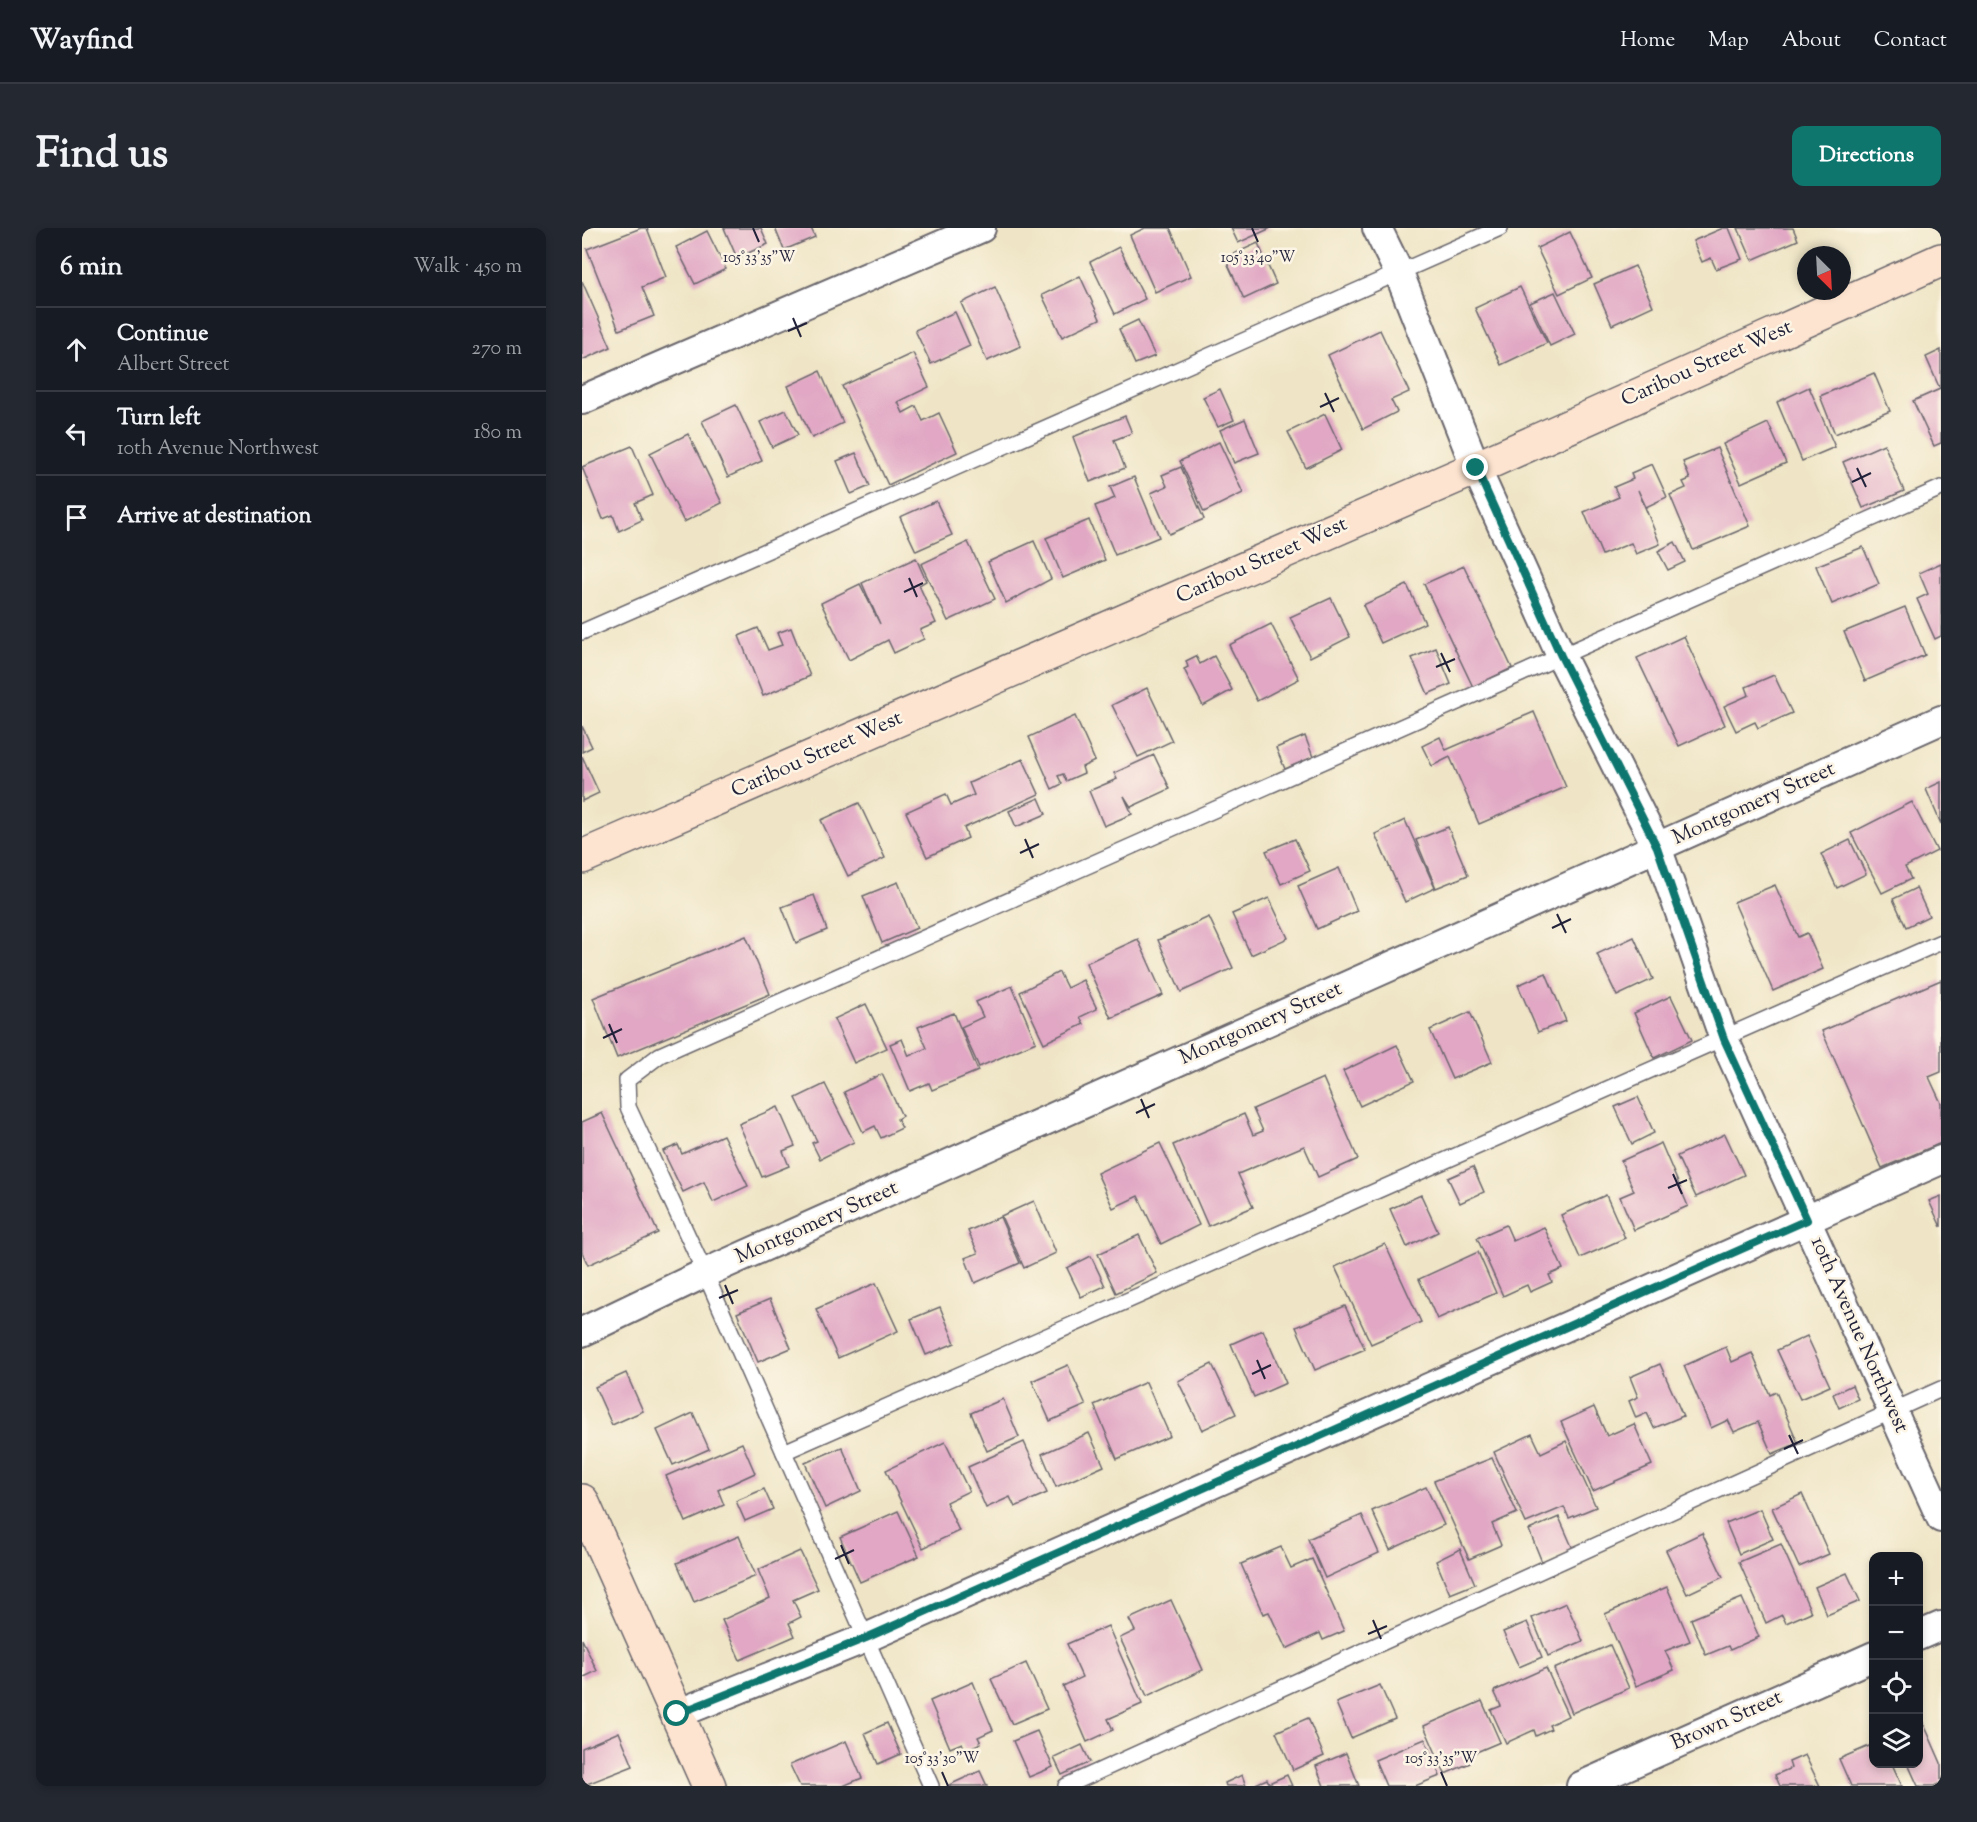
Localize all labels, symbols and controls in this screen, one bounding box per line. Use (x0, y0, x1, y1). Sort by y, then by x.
text: Wayfind (30, 21, 133, 61)
text: Home (1620, 26, 1675, 56)
text: Map (1708, 26, 1749, 56)
text: About (1782, 26, 1841, 56)
text: Contact (1874, 26, 1947, 56)
text: Find us (36, 126, 168, 186)
button: Directions (1792, 126, 1941, 186)
north arrow (1797, 246, 1851, 300)
text: 105°33'35"W (723, 248, 795, 269)
text: 105°33'40"W (1221, 248, 1296, 269)
text: 6 min (60, 249, 123, 286)
text: Walk · 450 m (413, 253, 522, 282)
street label: Caribou Street West (1617, 313, 1797, 415)
text: Continue (117, 319, 208, 351)
icon: ahead (60, 333, 93, 366)
text: 270 m (472, 335, 522, 364)
text: Albert Street (117, 351, 229, 380)
text: Turn left (117, 403, 200, 435)
icon: left (60, 417, 93, 450)
text: 180 m (474, 419, 522, 448)
text: 10th Avenue Northwest (117, 435, 319, 464)
route end (1462, 454, 1488, 480)
icon: arrive (60, 501, 93, 534)
text: Arrive at destination (117, 501, 312, 533)
street label: Caribou Street West (1172, 510, 1352, 612)
street label: Caribou Street West (727, 704, 907, 806)
street label: Montgomery Street (1668, 755, 1840, 853)
street label: Montgomery Street (1175, 975, 1347, 1073)
street label: Montgomery Street (731, 1174, 903, 1272)
street label: 10th Avenue Northwest (1802, 1232, 1916, 1438)
map controls (1869, 1552, 1923, 1768)
button: + (1869, 1552, 1923, 1606)
button: − (1869, 1606, 1923, 1660)
button: locate (1869, 1660, 1923, 1714)
street label: Brown Street (1667, 1683, 1787, 1759)
route start (663, 1700, 689, 1726)
button: layers (1869, 1714, 1923, 1768)
text: 105°33'30"W (905, 1749, 980, 1770)
text: 105°33'35"W (1405, 1749, 1477, 1770)

